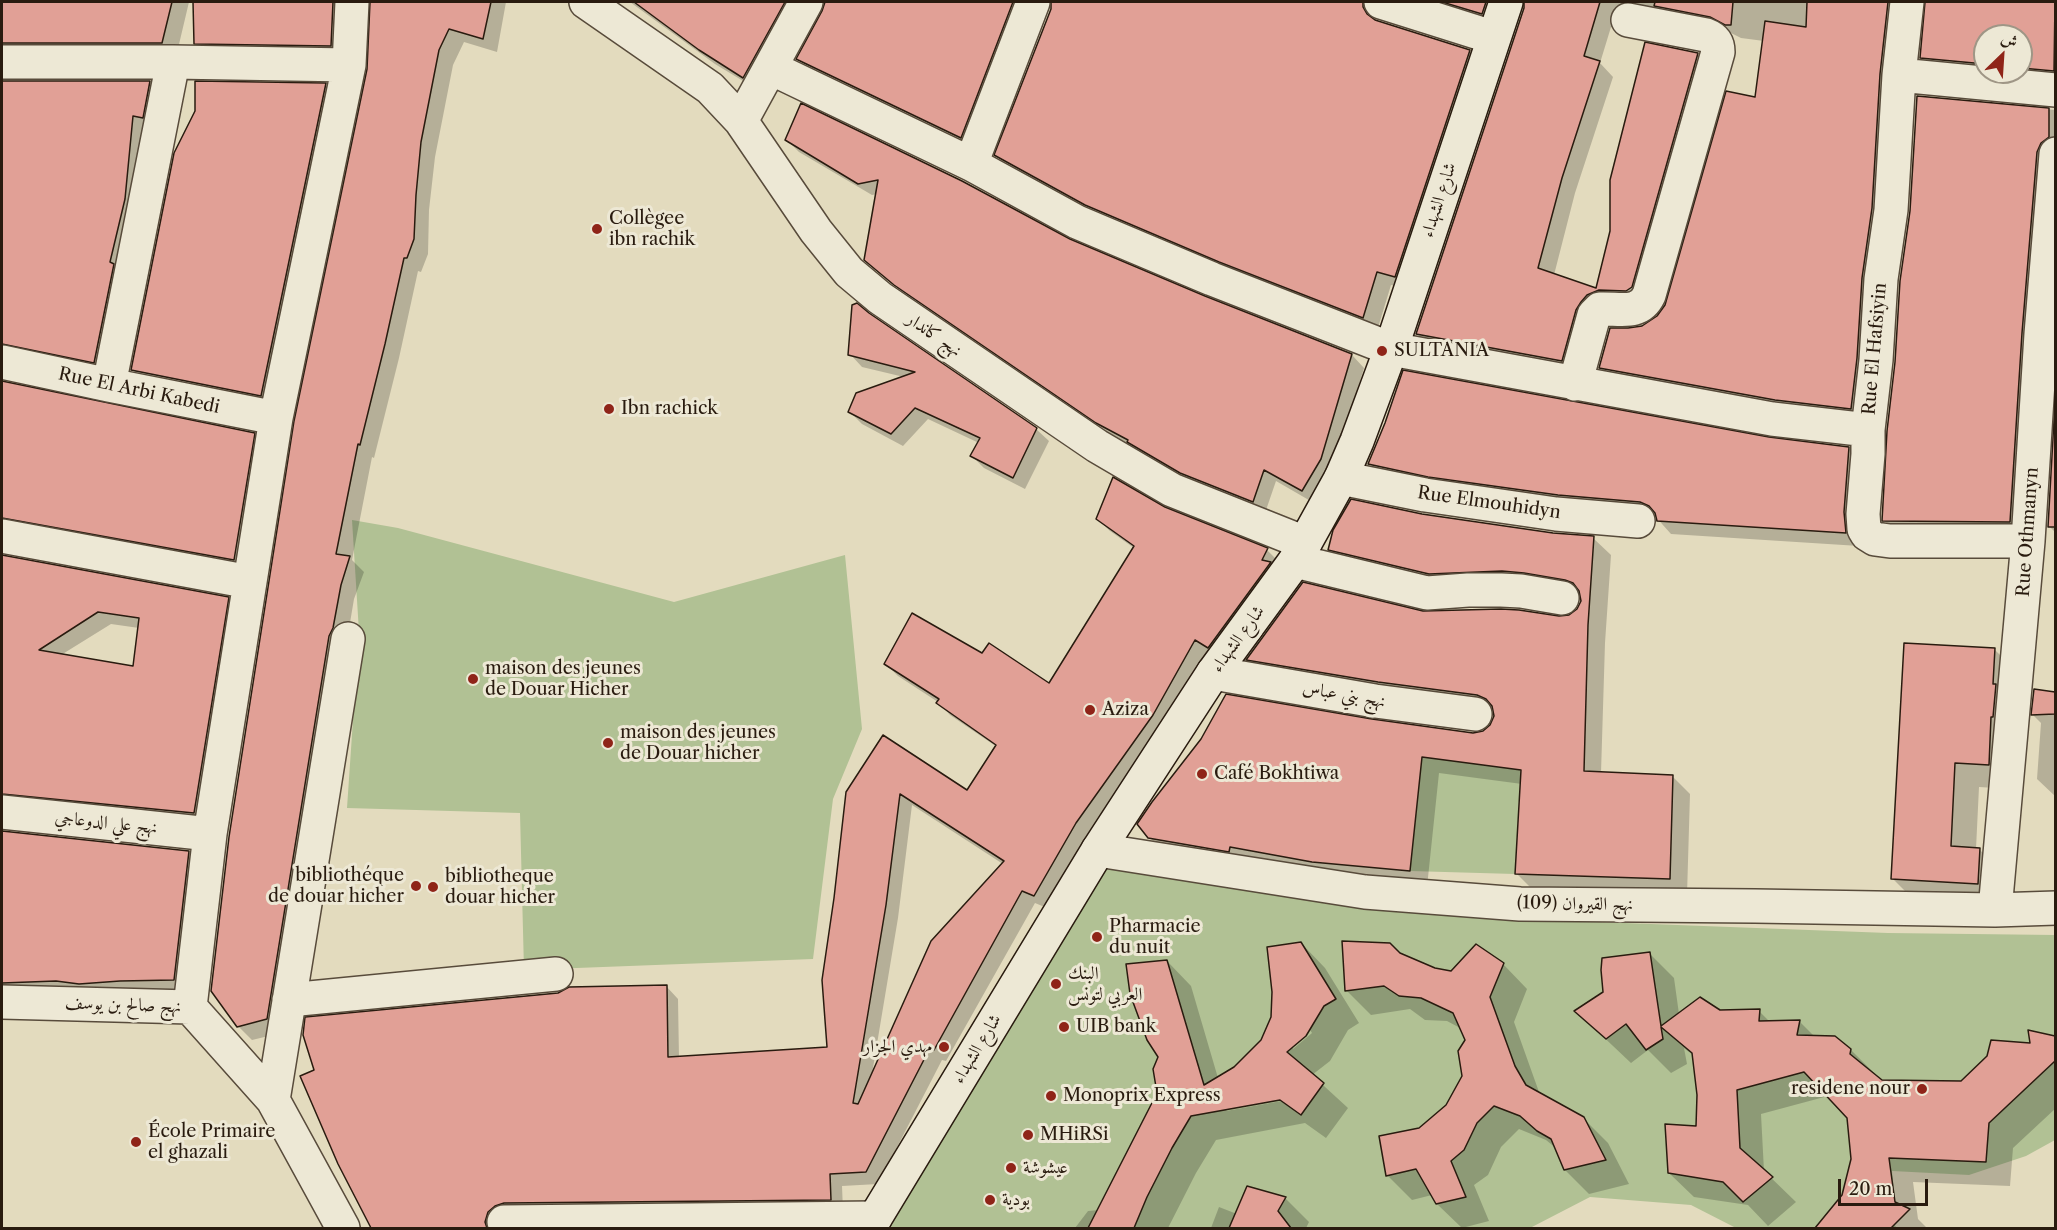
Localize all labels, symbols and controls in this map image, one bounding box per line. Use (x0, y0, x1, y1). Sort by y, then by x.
north arrow (1973, 24, 2033, 84)
text: ش (1998, 27, 2021, 52)
street label: شارع الشهداء (1417, 160, 1461, 240)
place label: Collègee ibn rachik (609, 208, 695, 250)
marker: Collègee ibn rachik (590, 222, 604, 236)
street label: Rue El Hafsiyin (1858, 282, 1892, 416)
street label: نهج كاندار (902, 308, 966, 362)
place label: SULTANIA (1394, 340, 1489, 362)
marker: SULTANIA (1375, 344, 1389, 358)
street label: Rue El Arbi Kabedi (56, 363, 222, 419)
place label: Ibn rachick (621, 398, 718, 420)
marker: Ibn rachick (602, 402, 616, 416)
street label: Rue Othmanyn (2013, 466, 2043, 598)
street label: Rue Elmouhidyn (1416, 482, 1562, 524)
street label: شارع الشهداء (1206, 601, 1270, 677)
place label: maison des jeunes de Douar Hicher (485, 658, 641, 700)
marker: maison des jeunes de Douar Hicher (466, 672, 480, 686)
street label: نهج بني عباس (1301, 677, 1387, 713)
place label: Aziza (1102, 699, 1149, 721)
marker: Aziza (1083, 703, 1097, 717)
place label: maison des jeunes de Douar hicher (620, 722, 776, 764)
marker: maison des jeunes de Douar hicher (601, 736, 615, 750)
place label: Café Bokhtiwa (1214, 763, 1339, 785)
marker: Café Bokhtiwa (1195, 767, 1209, 781)
street label: نهج علي الدوعاجي (54, 807, 158, 839)
place label: bibliothéque de douar hicher (268, 865, 404, 908)
place label: bibliotheque douar hicher (445, 866, 555, 908)
marker: bibliothéque de douar hicher (409, 879, 423, 893)
marker: bibliotheque douar hicher (426, 880, 440, 894)
street label: نهج القيروان (109) (1517, 892, 1633, 916)
place label: Pharmacie du nuit (1109, 916, 1200, 958)
marker: Pharmacie du nuit (1090, 930, 1104, 944)
place label: البنك العربي لتونس (1068, 963, 1142, 1006)
marker: البنك العربي لتونس (1049, 977, 1063, 991)
street label: نهج صالح بن يوسف (65, 992, 181, 1018)
street label: شارع الشهداء (948, 1010, 1006, 1088)
place label: UIB bank (1076, 1016, 1156, 1038)
marker: UIB bank (1057, 1020, 1071, 1034)
place label: مهدي الجزار (863, 1036, 932, 1058)
marker: مهدي الجزار (937, 1040, 951, 1054)
place label: residene nour (1791, 1078, 1910, 1100)
marker: residene nour (1915, 1082, 1929, 1096)
place label: Monoprix Express (1063, 1085, 1221, 1107)
marker: Monoprix Express (1044, 1089, 1058, 1103)
place label: École Primaire el ghazali (148, 1121, 275, 1164)
place label: MHiRSi (1040, 1124, 1108, 1146)
marker: MHiRSi (1021, 1128, 1035, 1142)
marker: École Primaire el ghazali (129, 1135, 143, 1149)
place label: عيشوشة (1023, 1157, 1068, 1179)
marker: عيشوشة (1004, 1161, 1018, 1175)
scale bar (1841, 1167, 1931, 1205)
text: 20 m (1849, 1178, 1892, 1200)
place label: بودية (1002, 1189, 1030, 1211)
marker: بودية (983, 1193, 997, 1207)

